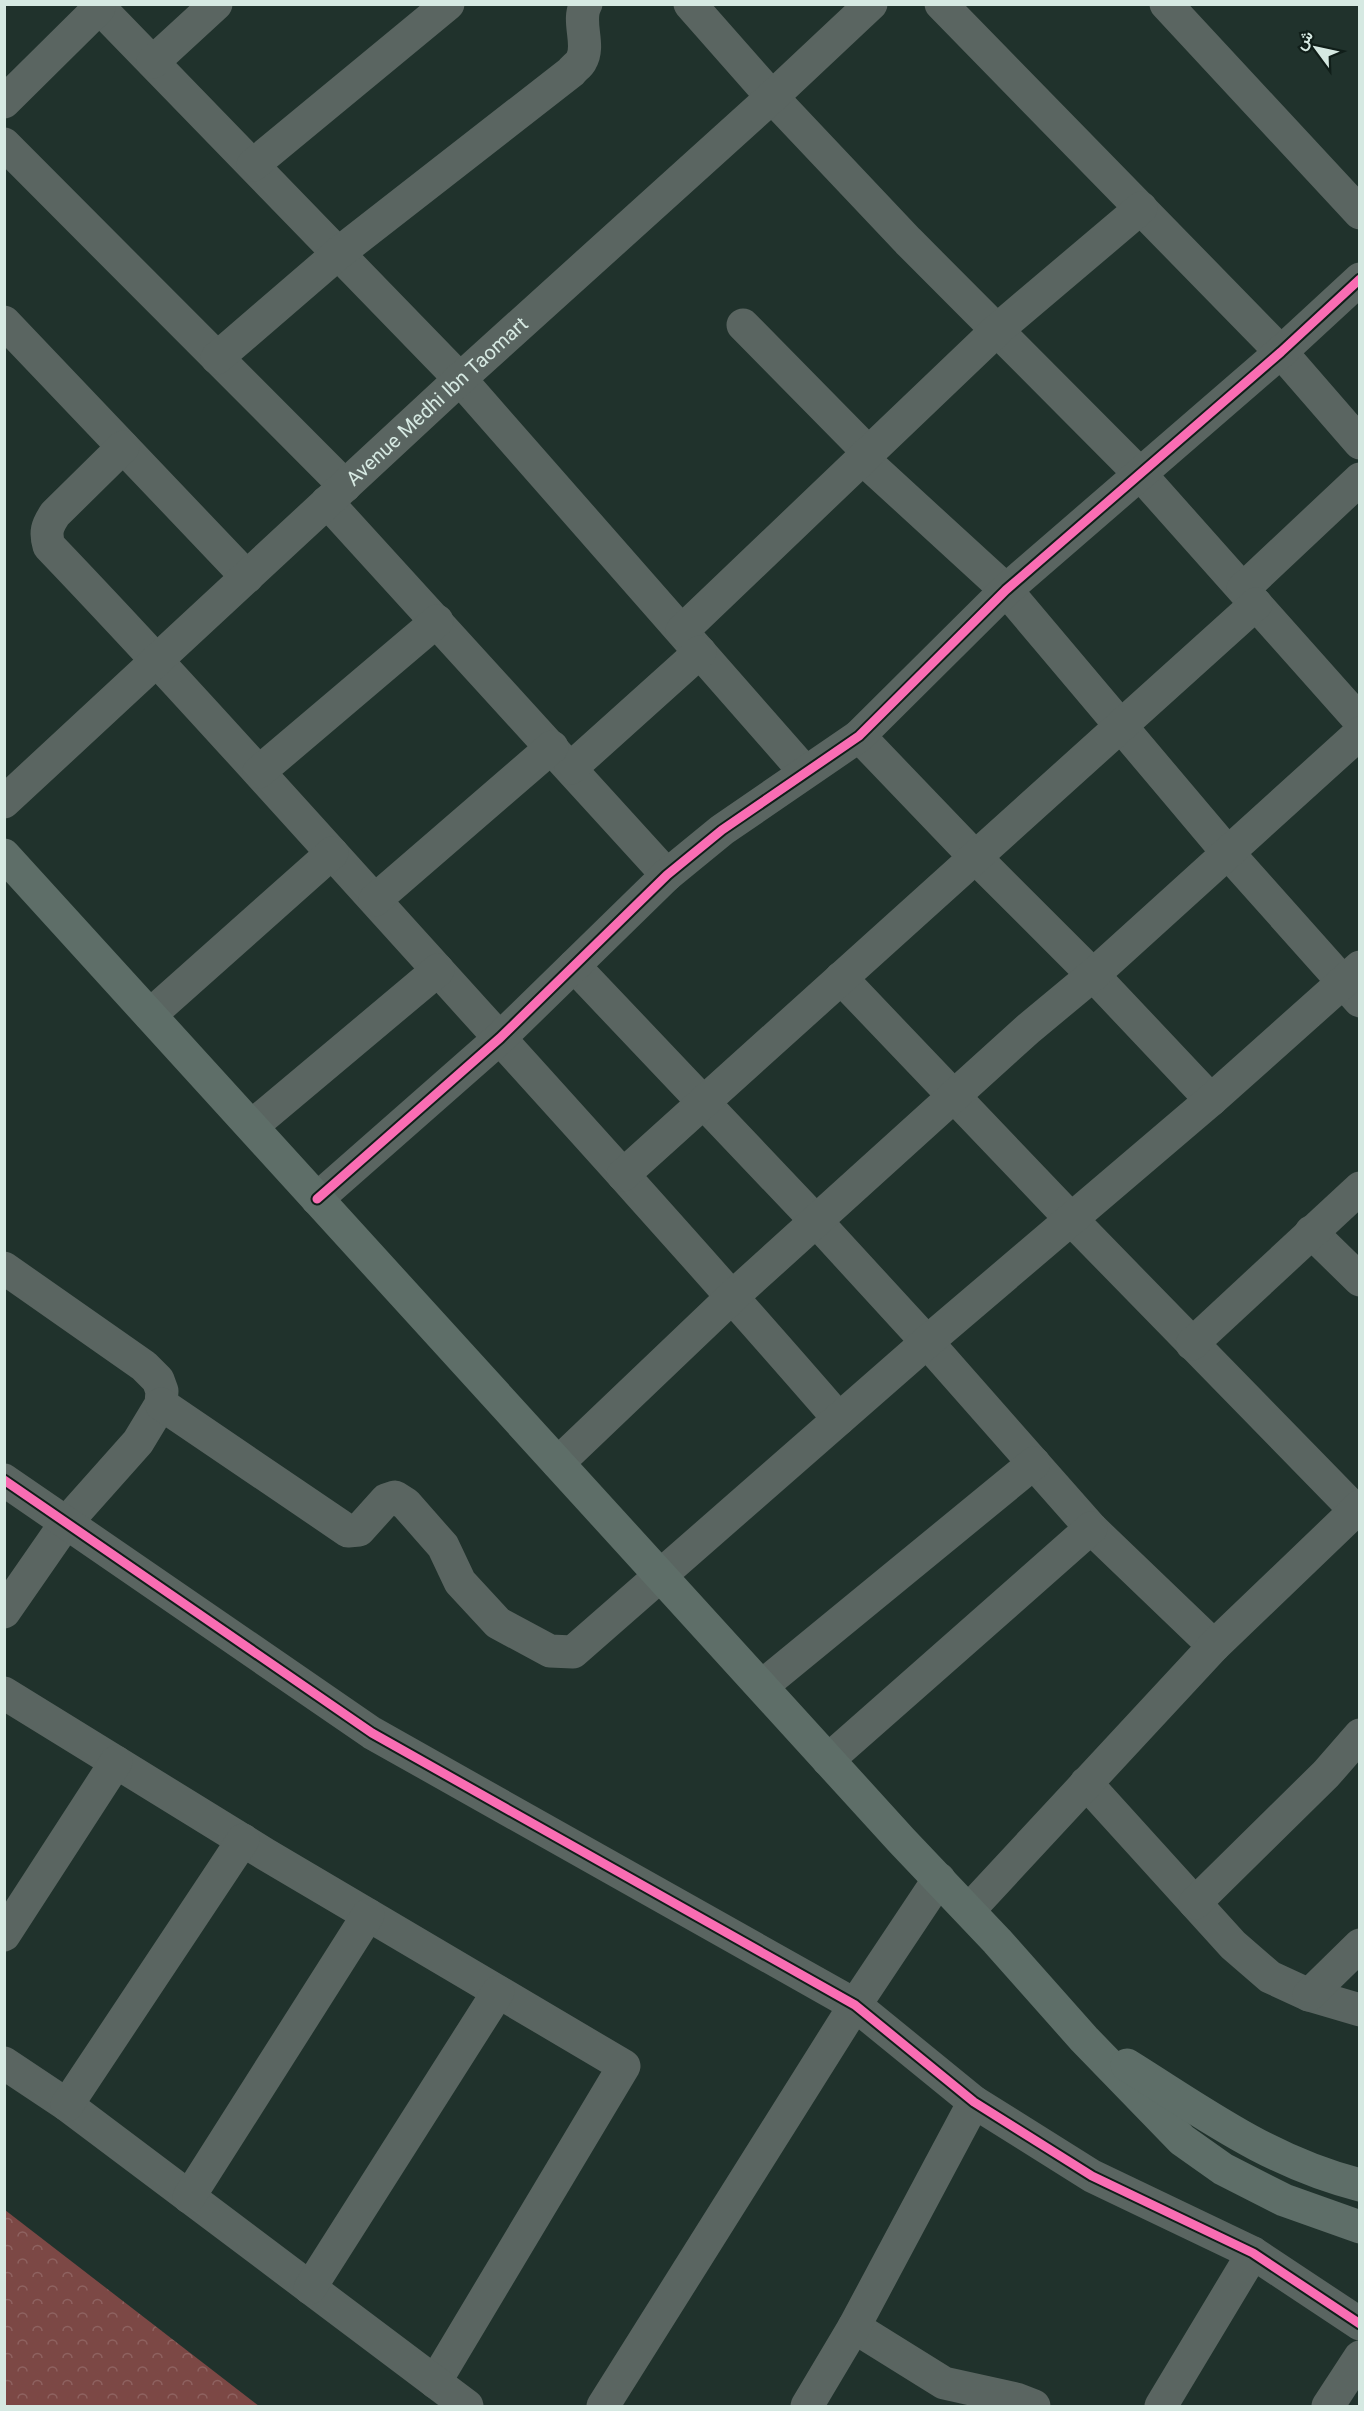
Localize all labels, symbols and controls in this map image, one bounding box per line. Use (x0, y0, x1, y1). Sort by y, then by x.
north arrow (1286, 18, 1346, 78)
text: ش (1291, 27, 1317, 53)
street label: Avenue Medhi Ibn Taomart (341, 312, 533, 491)

